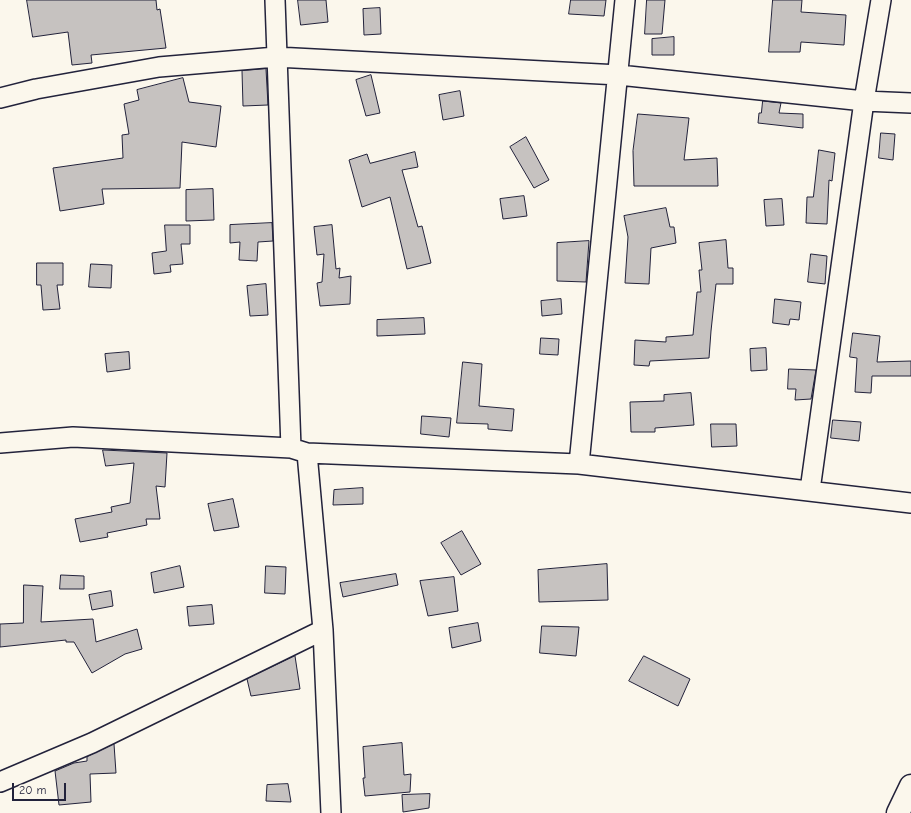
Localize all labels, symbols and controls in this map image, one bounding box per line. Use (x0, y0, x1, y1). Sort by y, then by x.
scale bar (14, 775, 68, 801)
text: 20 m (19, 783, 47, 797)

